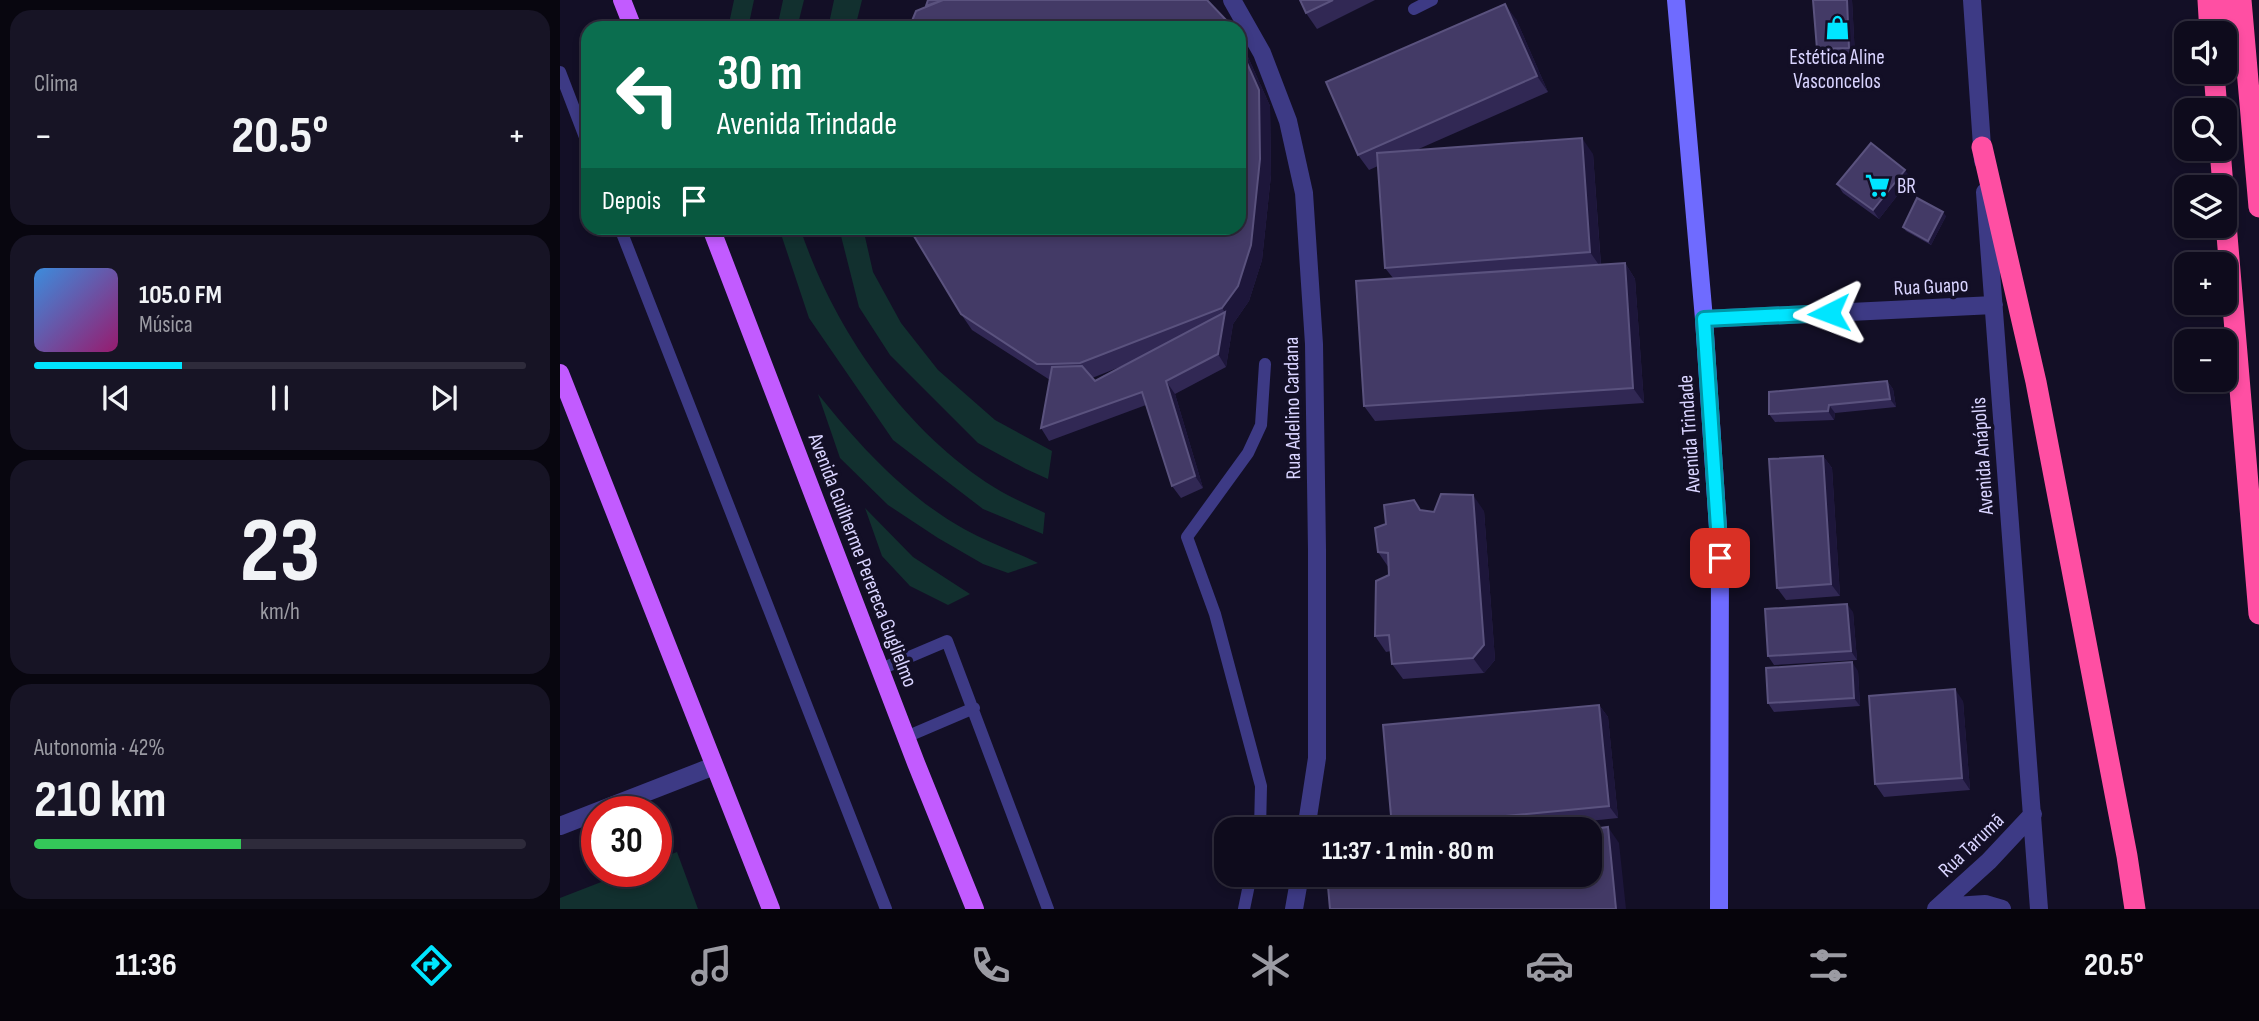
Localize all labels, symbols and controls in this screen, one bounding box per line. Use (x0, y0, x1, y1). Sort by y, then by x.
shop icon: Estética Aline Vasconcelos (1823, 14, 1851, 42)
map controls (2174, 21, 2237, 392)
button: sound (2174, 21, 2237, 84)
text: 30 m (717, 45, 802, 104)
place label: Estética Aline Vasconcelos (1789, 45, 1885, 94)
icon: left (602, 49, 693, 140)
text: Clima (34, 70, 78, 98)
button: search (2174, 98, 2237, 161)
text: 20.5° (231, 105, 329, 168)
text: Avenida Trindade (717, 105, 897, 144)
text: − (34, 114, 53, 159)
text: + (507, 114, 526, 159)
supermarket icon: BR (1863, 172, 1891, 200)
place label: BR (1897, 174, 1916, 199)
button: layers (2174, 175, 2237, 238)
icon: arrive (675, 182, 713, 220)
text: Depois (602, 186, 661, 217)
button: + (2174, 252, 2237, 315)
street label: Rua Guapo (1893, 272, 1969, 301)
position arrow (1792, 276, 1866, 350)
text: 105.0 FM (139, 280, 222, 311)
text: Música (139, 311, 193, 339)
button: − (2174, 329, 2237, 392)
street label: Rua Adelino Cardana (1279, 336, 1306, 480)
street label: Avenida Trindade (1673, 374, 1706, 495)
icon: previous (97, 379, 135, 417)
icon: pause (261, 379, 299, 417)
icon: next (425, 379, 463, 417)
street label: Avenida Anápolis (1966, 396, 1999, 517)
street label: Avenida Guilherme Perereca Guglielmo (802, 429, 923, 691)
text: 23 (240, 498, 320, 607)
pin (1690, 528, 1750, 588)
icon: arrive (1701, 539, 1739, 577)
text: km/h (260, 598, 300, 626)
text: Autonomia · 42% (34, 734, 165, 762)
text: 210 km (34, 769, 167, 832)
speed limit sign: 30 (581, 796, 672, 887)
street label: Rua Tarumã (1933, 808, 2009, 883)
text: 11:37 · 1 min · 80 m (1322, 836, 1494, 867)
icon: directions (407, 941, 456, 990)
icon: music (687, 941, 736, 990)
icon: phone (966, 941, 1015, 990)
icon: climate (1246, 941, 1295, 990)
icon: car (1525, 941, 1574, 990)
icon: filters (1804, 941, 1853, 990)
text: 11:36 (115, 946, 177, 985)
text: 20.5° (2084, 946, 2144, 985)

